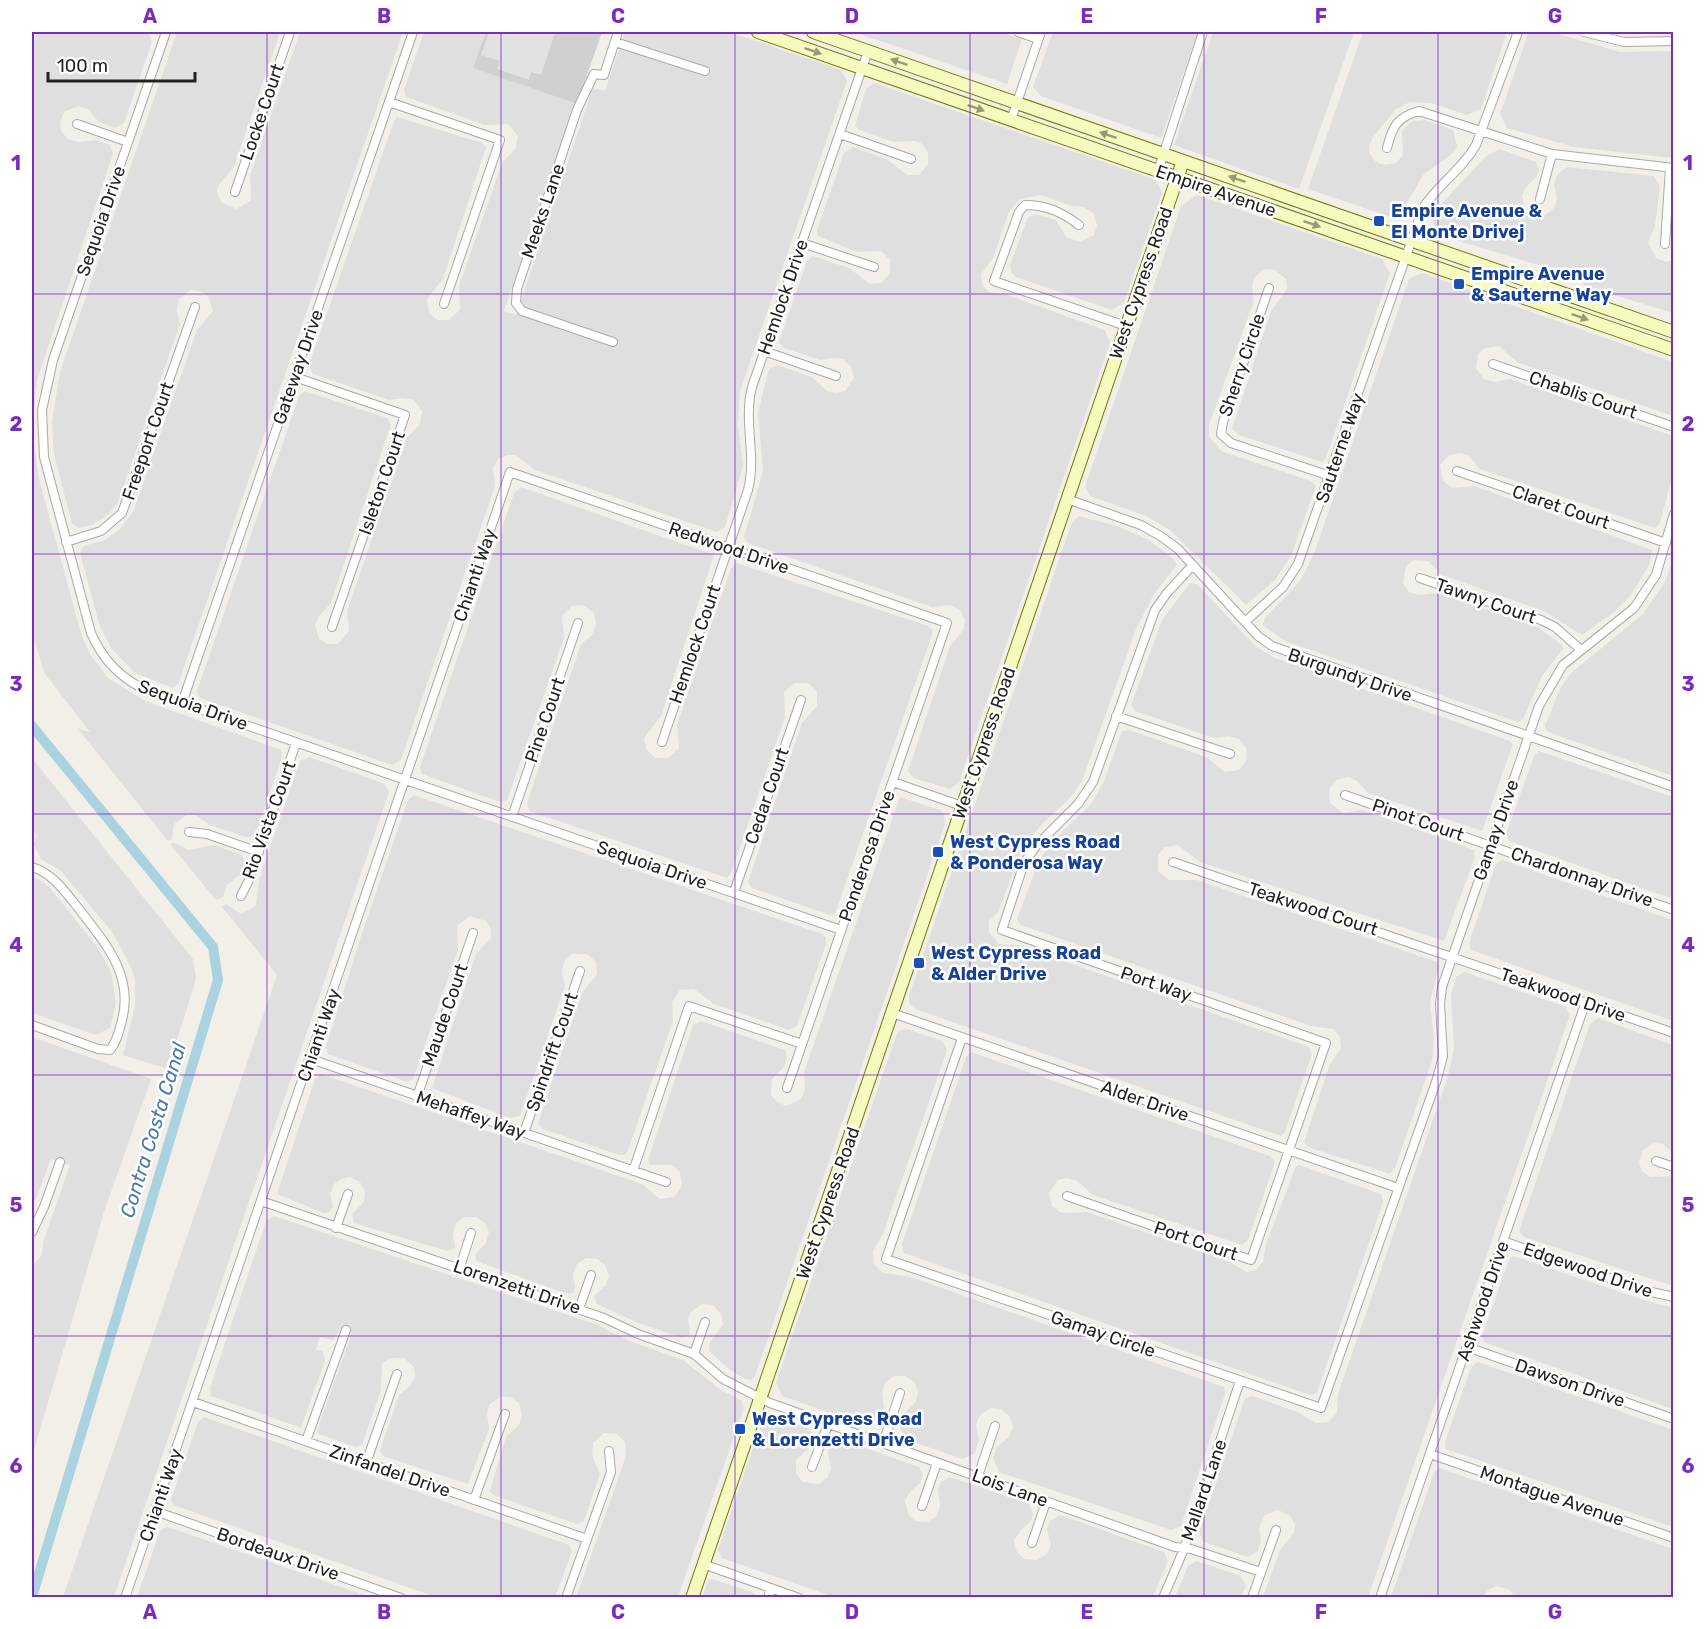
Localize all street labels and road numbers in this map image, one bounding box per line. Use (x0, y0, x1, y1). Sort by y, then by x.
street label: Locke Court (235, 61, 289, 163)
street label: Empire Avenue (1153, 160, 1279, 222)
street label: Meeks Lane (517, 161, 569, 261)
street label: Sequoia Drive (72, 163, 130, 279)
street label: West Cypress Road (1105, 204, 1177, 362)
street label: Hemlock Drive (753, 236, 813, 358)
street label: Gateway Drive (268, 307, 328, 427)
street label: Sherry Circle (1214, 311, 1270, 419)
street label: Chablis Court (1526, 366, 1640, 424)
street label: Freeport Court (118, 379, 178, 503)
street label: Sauterne Way (1311, 390, 1369, 506)
street label: Isleton Court (354, 428, 410, 538)
street label: Claret Court (1509, 480, 1613, 534)
street label: Redwood Drive (666, 517, 792, 579)
street label: Chianti Way (449, 525, 501, 625)
street label: Tawny Court (1433, 574, 1539, 628)
street label: Hemlock Court (664, 582, 726, 706)
street label: Burgundy Drive (1285, 643, 1415, 707)
street label: West Cypress Road (948, 664, 1020, 822)
street label: Sequoia Drive (135, 675, 251, 735)
street label: Pine Court (520, 675, 570, 765)
street label: Cedar Court (740, 745, 794, 847)
street label: Rio Vista Court (237, 758, 301, 882)
street label: Gamay Drive (1468, 777, 1524, 883)
street label: Ponderosa Drive (834, 788, 900, 924)
street label: Pinot Court (1369, 794, 1467, 846)
street label: Sequoia Drive (594, 836, 710, 894)
street label: Chardonnay Drive (1508, 842, 1656, 912)
street label: Teakwood Court (1245, 878, 1381, 940)
street label: Maude Court (417, 961, 473, 1069)
street label: Port Way (1118, 962, 1194, 1006)
street label: Teakwood Drive (1497, 963, 1629, 1027)
street label: Chianti Way (293, 985, 345, 1085)
street label: Spindrift Court (521, 990, 583, 1114)
street label: Alder Drive (1098, 1076, 1192, 1126)
street label: Mehaffey Way (413, 1086, 529, 1144)
street label: West Cypress Road (792, 1124, 864, 1282)
street label: Port Court (1151, 1216, 1241, 1266)
street label: Ashwood Drive (1452, 1238, 1514, 1364)
street label: Edgewood Drive (1520, 1238, 1656, 1302)
street label: Lorenzetti Drive (450, 1255, 584, 1319)
street label: Gamay Circle (1048, 1306, 1158, 1362)
street label: Dawson Drive (1512, 1354, 1628, 1412)
street label: Mallard Lane (1176, 1436, 1232, 1544)
street label: Zinfandel Drive (327, 1440, 453, 1502)
street label: Chianti Way (135, 1445, 187, 1545)
street label: Montague Avenue (1477, 1461, 1627, 1531)
street label: Lois Lane (969, 1464, 1051, 1512)
street label: Bordeaux Drive (214, 1523, 342, 1585)

